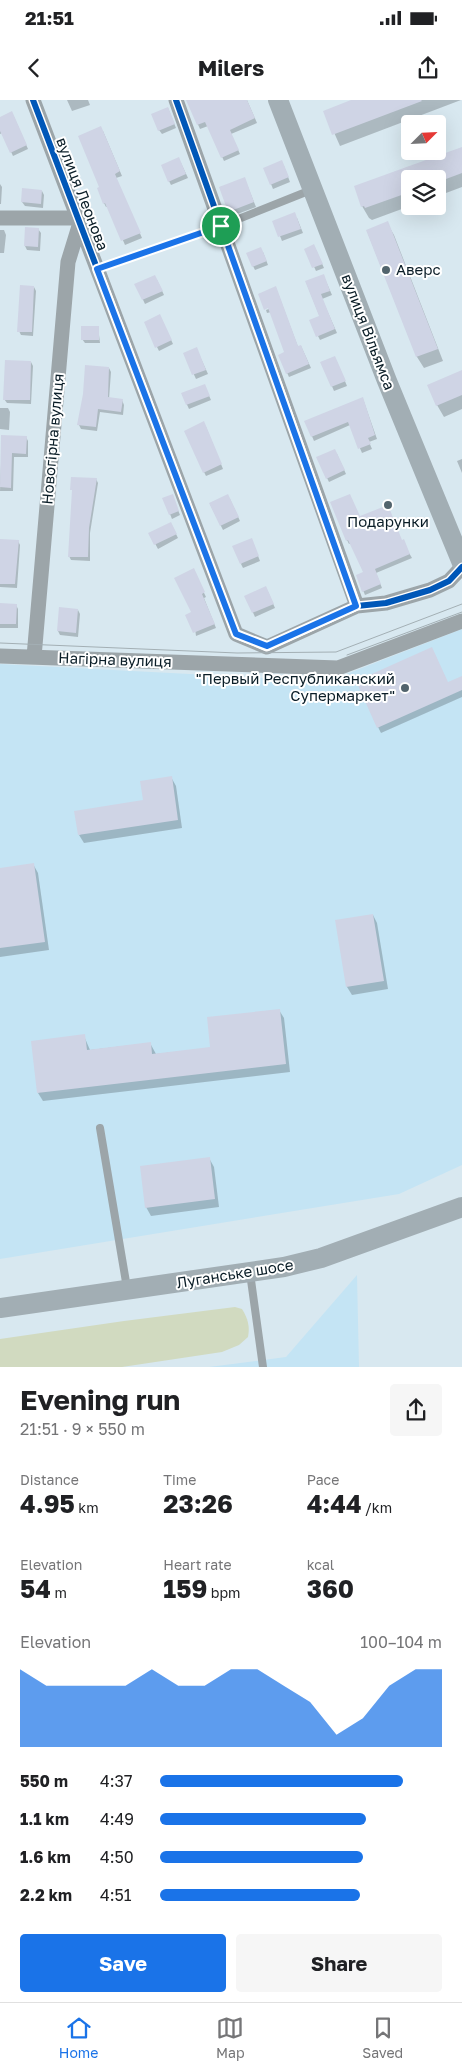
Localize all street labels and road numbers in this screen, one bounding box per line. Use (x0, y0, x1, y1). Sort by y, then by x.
street label: вулиця Леонова (53, 135, 113, 253)
street label: вулиця Вільямса (339, 271, 399, 392)
street label: Новогірна вулиця (37, 373, 67, 505)
street label: Нагірна вулиця (58, 648, 172, 670)
street label: Луганське шосе (175, 1255, 295, 1291)

